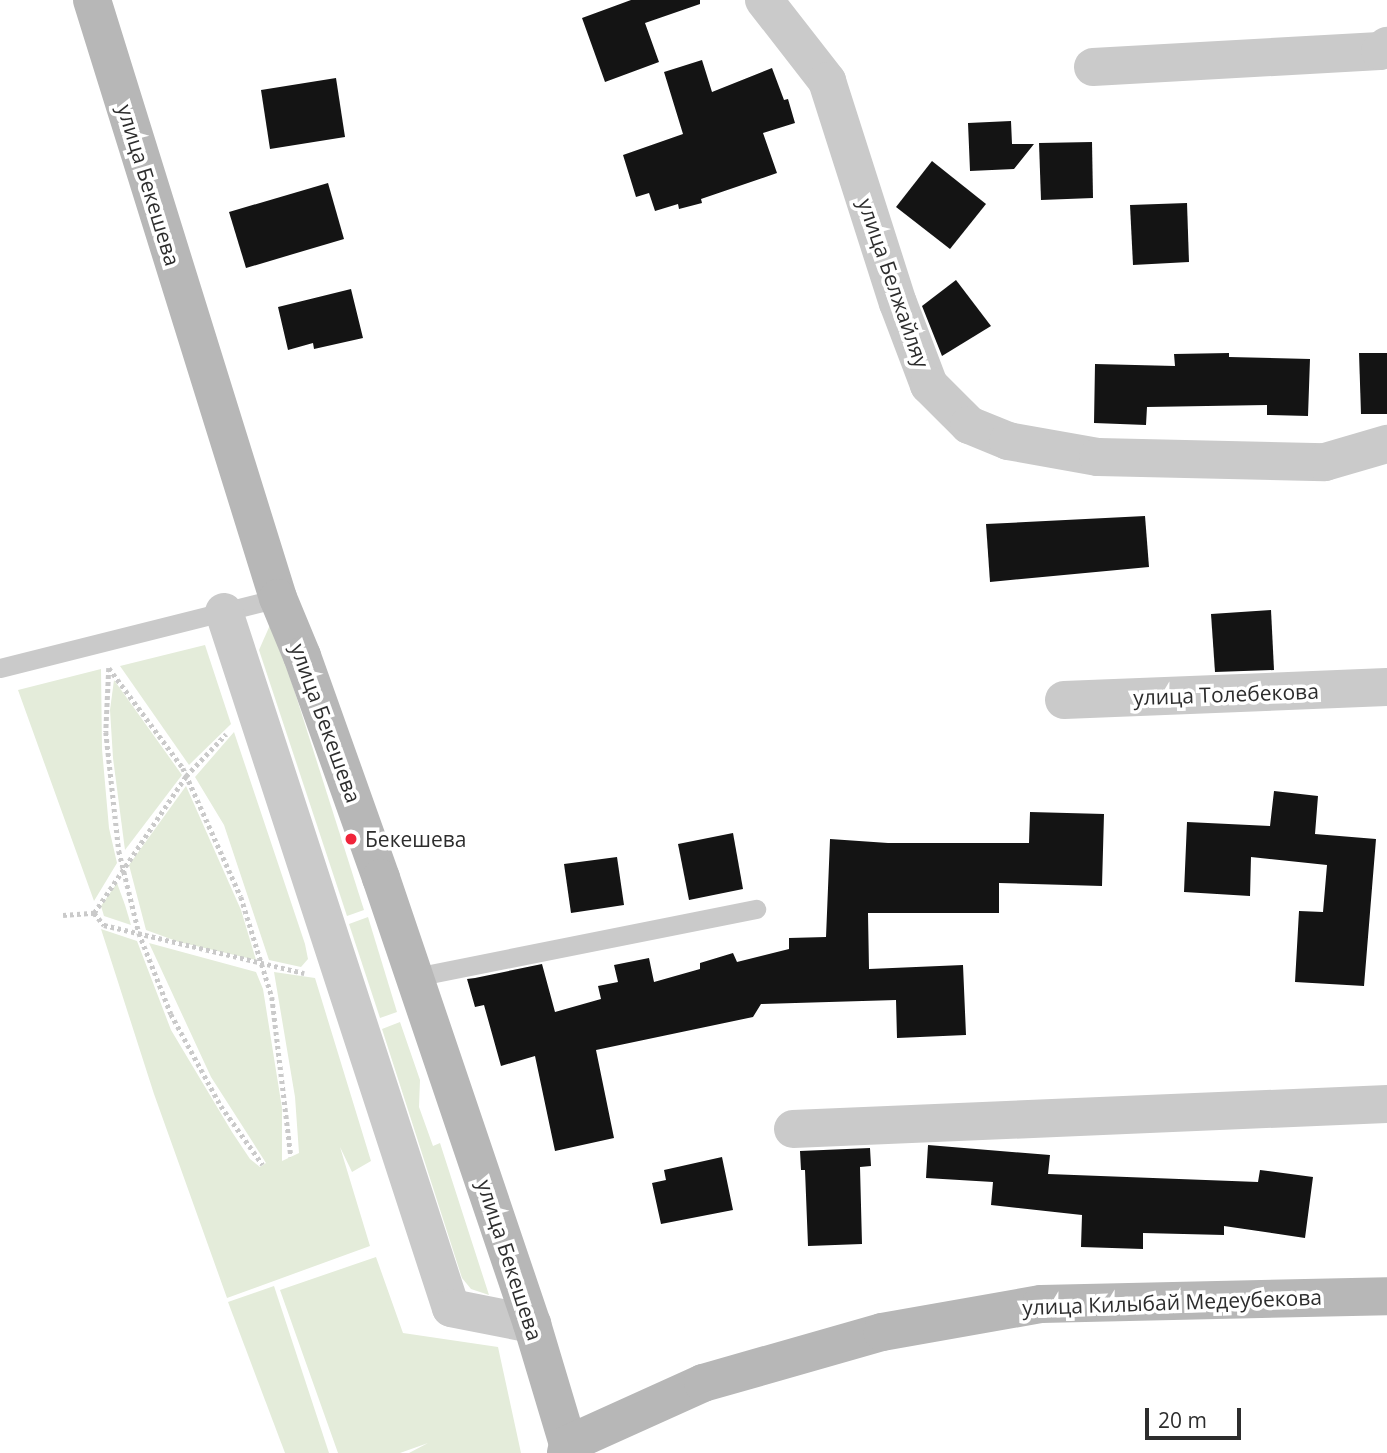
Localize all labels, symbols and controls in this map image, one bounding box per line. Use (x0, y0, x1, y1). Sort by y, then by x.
street label: улица Бекешева (112, 101, 186, 269)
street label: улица Белжайляу (853, 195, 935, 371)
street label: улица Бекешева (285, 640, 367, 806)
street label: улица Толебекова (1133, 678, 1319, 710)
place label: Бекешева (365, 826, 466, 852)
marker: Бекешева (343, 831, 359, 847)
street label: улица Бекешева (472, 1176, 548, 1344)
street label: улица Килыбай Медеубекова (1022, 1284, 1322, 1320)
scale bar (1149, 1394, 1245, 1438)
text: 20 m (1158, 1406, 1207, 1434)

